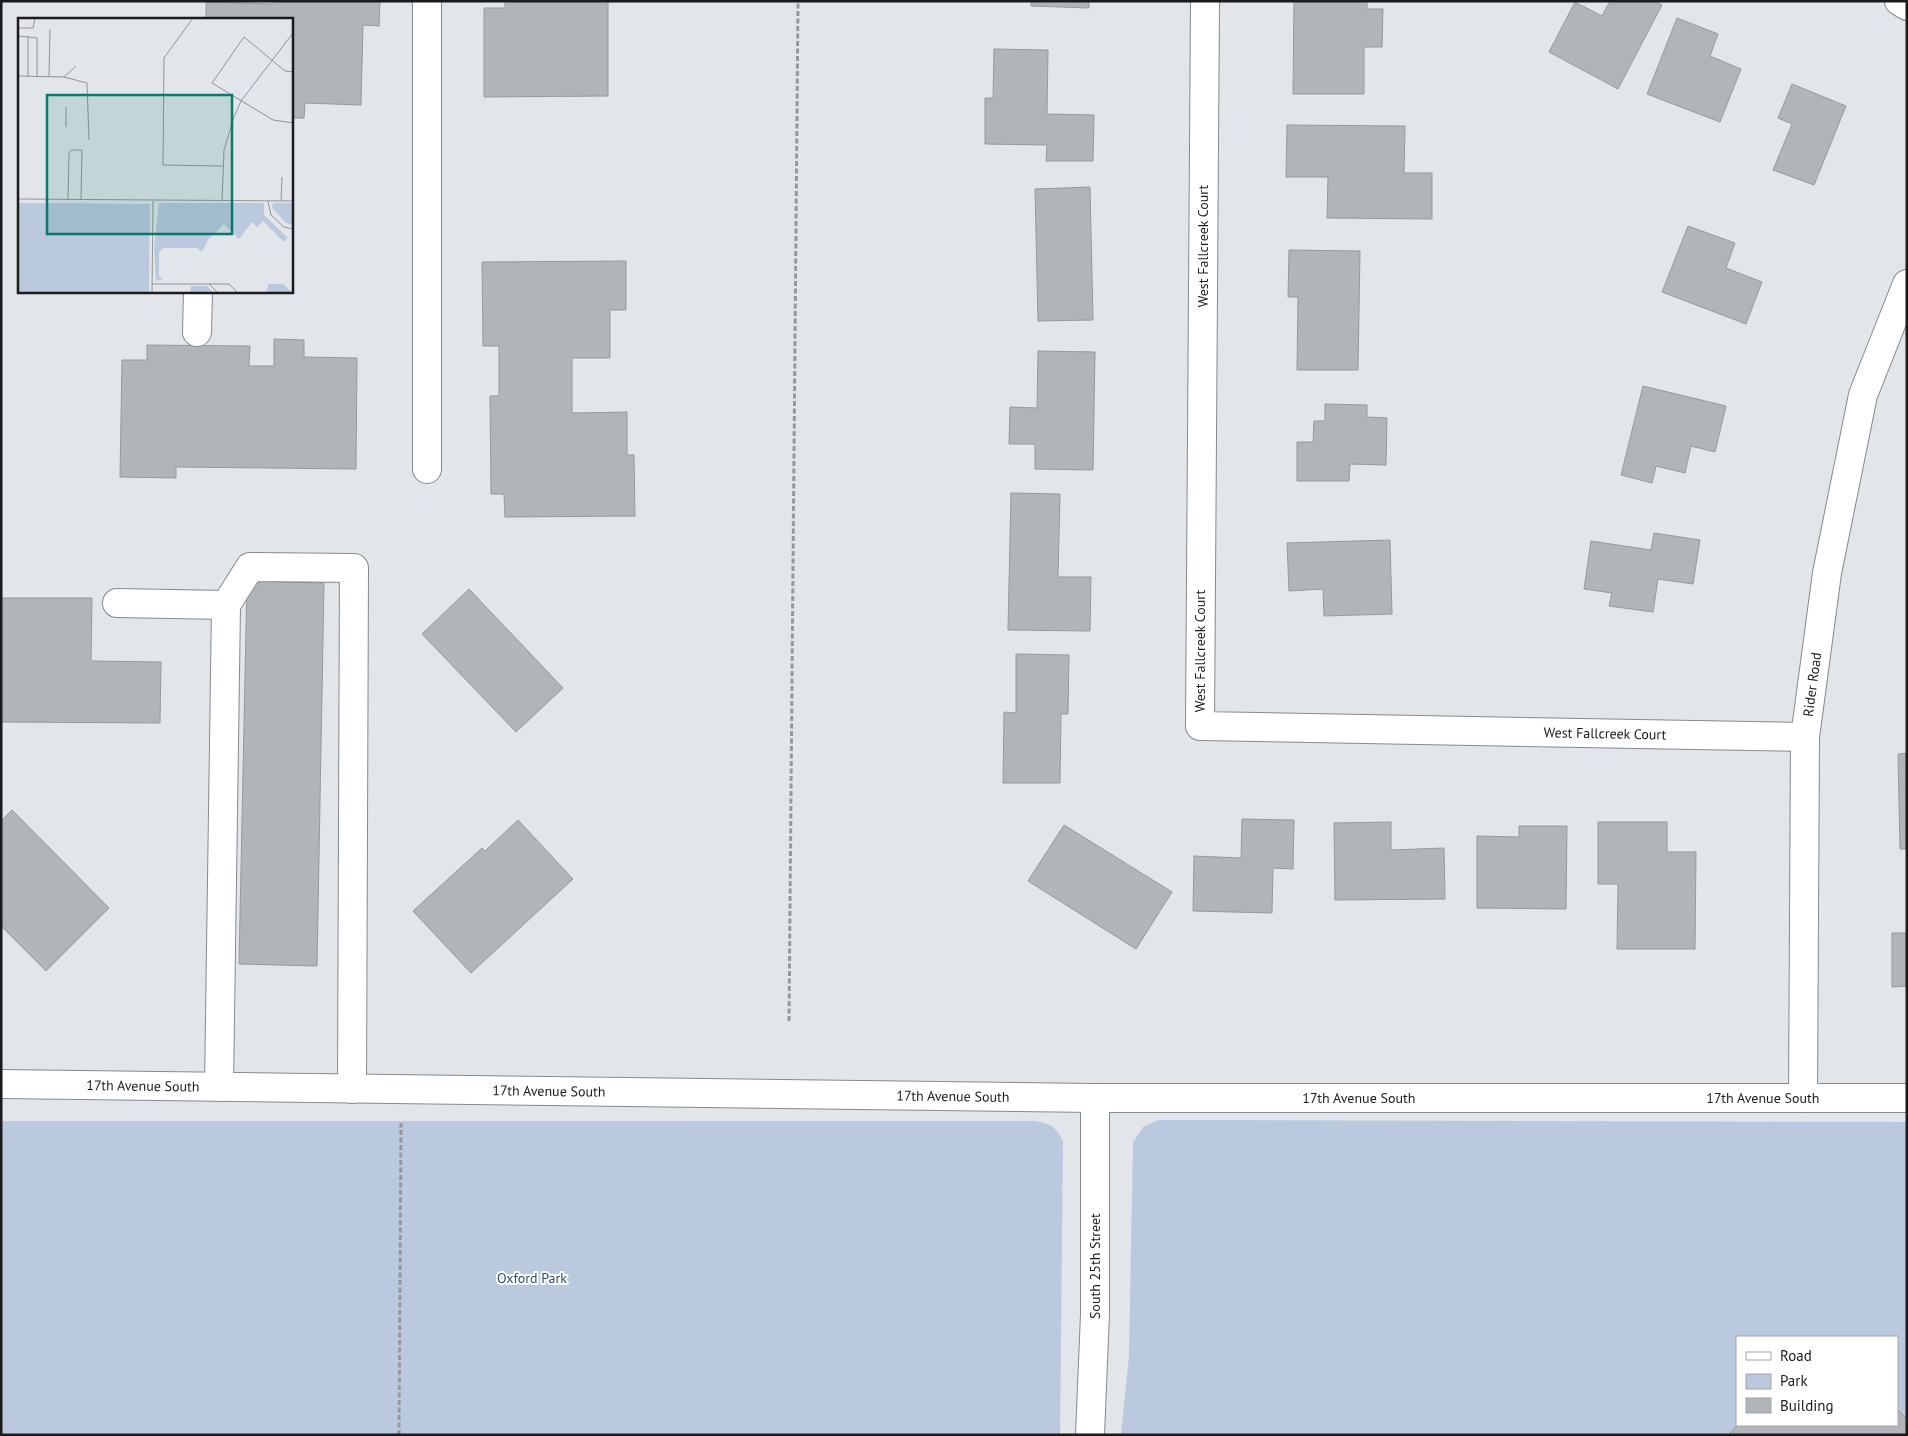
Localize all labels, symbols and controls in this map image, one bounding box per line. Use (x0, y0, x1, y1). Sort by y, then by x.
inset map (18, 18, 292, 292)
street label: West Fallcreek Court (1194, 184, 1212, 307)
street label: West Fallcreek Court (1191, 589, 1209, 712)
street label: Rider Road (1799, 651, 1825, 718)
street label: West Fallcreek Court (1543, 723, 1667, 743)
street label: 17th Avenue South (86, 1076, 200, 1096)
street label: 17th Avenue South (492, 1081, 606, 1101)
street label: 17th Avenue South (896, 1086, 1010, 1106)
street label: 17th Avenue South (1302, 1089, 1415, 1107)
street label: 17th Avenue South (1706, 1089, 1819, 1107)
street label: South 25th Street (1086, 1213, 1104, 1319)
park label: Oxford Park (497, 1269, 567, 1287)
legend (1736, 1336, 1898, 1426)
text: Road (1780, 1346, 1812, 1365)
text: Park (1780, 1371, 1808, 1390)
text: Building (1780, 1396, 1834, 1415)

